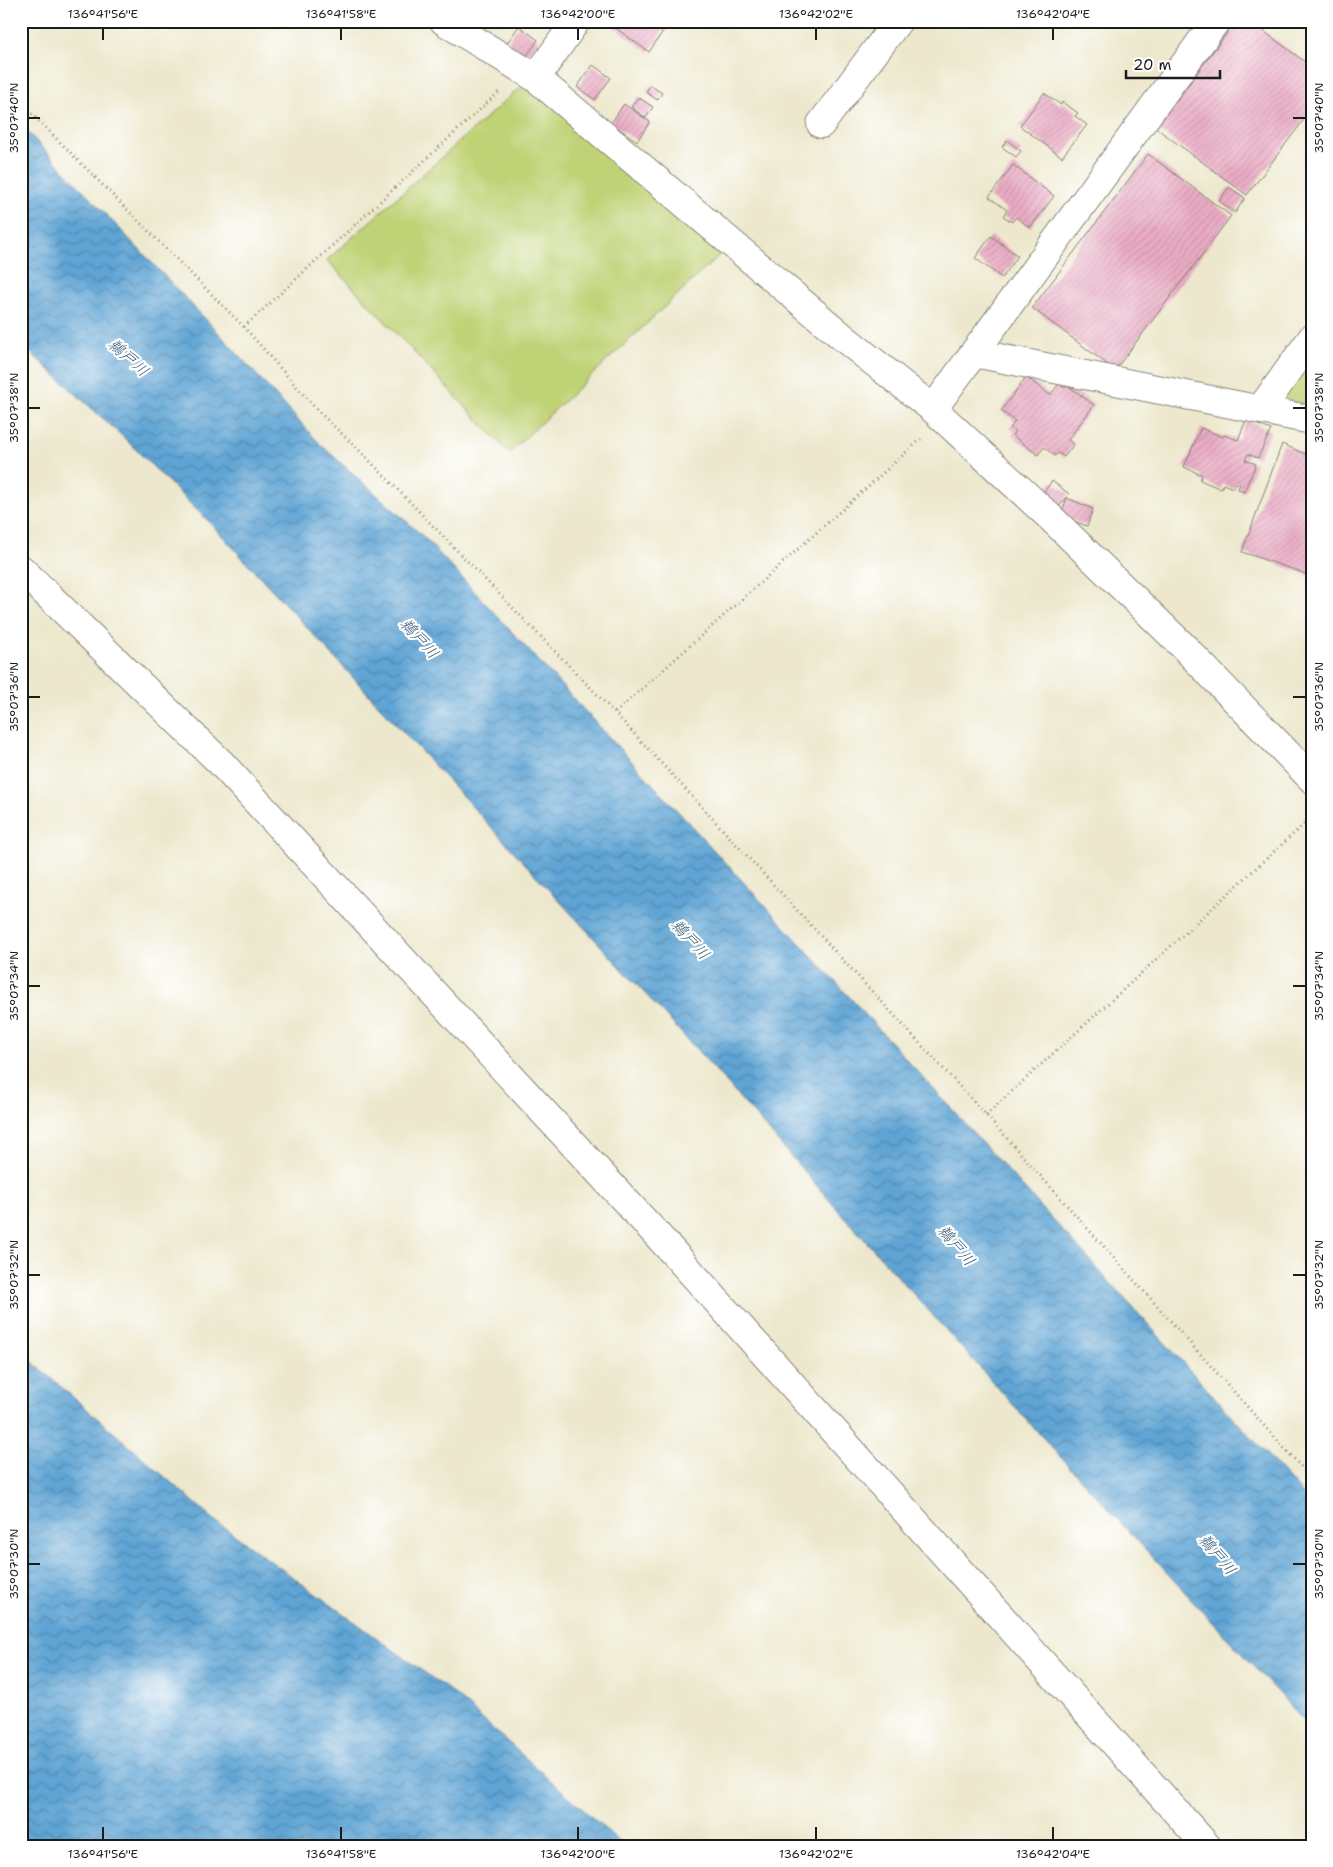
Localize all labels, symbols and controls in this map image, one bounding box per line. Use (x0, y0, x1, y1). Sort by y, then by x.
text: 136°41'56"E (68, 6, 138, 22)
text: 136°41'58"E (306, 6, 376, 22)
text: 136°42'00"E (541, 6, 615, 22)
text: 136°42'02"E (779, 6, 853, 22)
text: 136°42'04"E (1016, 6, 1090, 22)
scale bar (1126, 48, 1219, 80)
text: 20 m (1133, 55, 1172, 75)
text: 35°07'40"N (6, 83, 22, 153)
text: 35°07'40"N (1311, 83, 1327, 153)
water label: 鵜戸川 (104, 334, 154, 381)
text: 35°07'38"N (6, 373, 22, 443)
text: 35°07'38"N (1311, 373, 1327, 443)
water label: 鵜戸川 (396, 613, 443, 663)
text: 35°07'36"N (6, 662, 22, 732)
text: 35°07'36"N (1311, 662, 1327, 732)
water label: 鵜戸川 (667, 914, 714, 964)
text: 35°07'34"N (6, 951, 22, 1021)
text: 35°07'34"N (1311, 951, 1327, 1021)
water label: 鵜戸川 (933, 1220, 980, 1270)
text: 35°07'32"N (6, 1240, 22, 1310)
text: 35°07'32"N (1311, 1240, 1327, 1310)
text: 35°07'30"N (6, 1529, 22, 1600)
water label: 鵜戸川 (1194, 1529, 1241, 1579)
text: 35°07'30"N (1311, 1529, 1327, 1600)
text: 136°41'56"E (68, 1846, 138, 1862)
text: 136°41'58"E (306, 1846, 376, 1862)
text: 136°42'00"E (541, 1846, 615, 1862)
text: 136°42'02"E (779, 1846, 853, 1862)
text: 136°42'04"E (1016, 1846, 1090, 1862)

